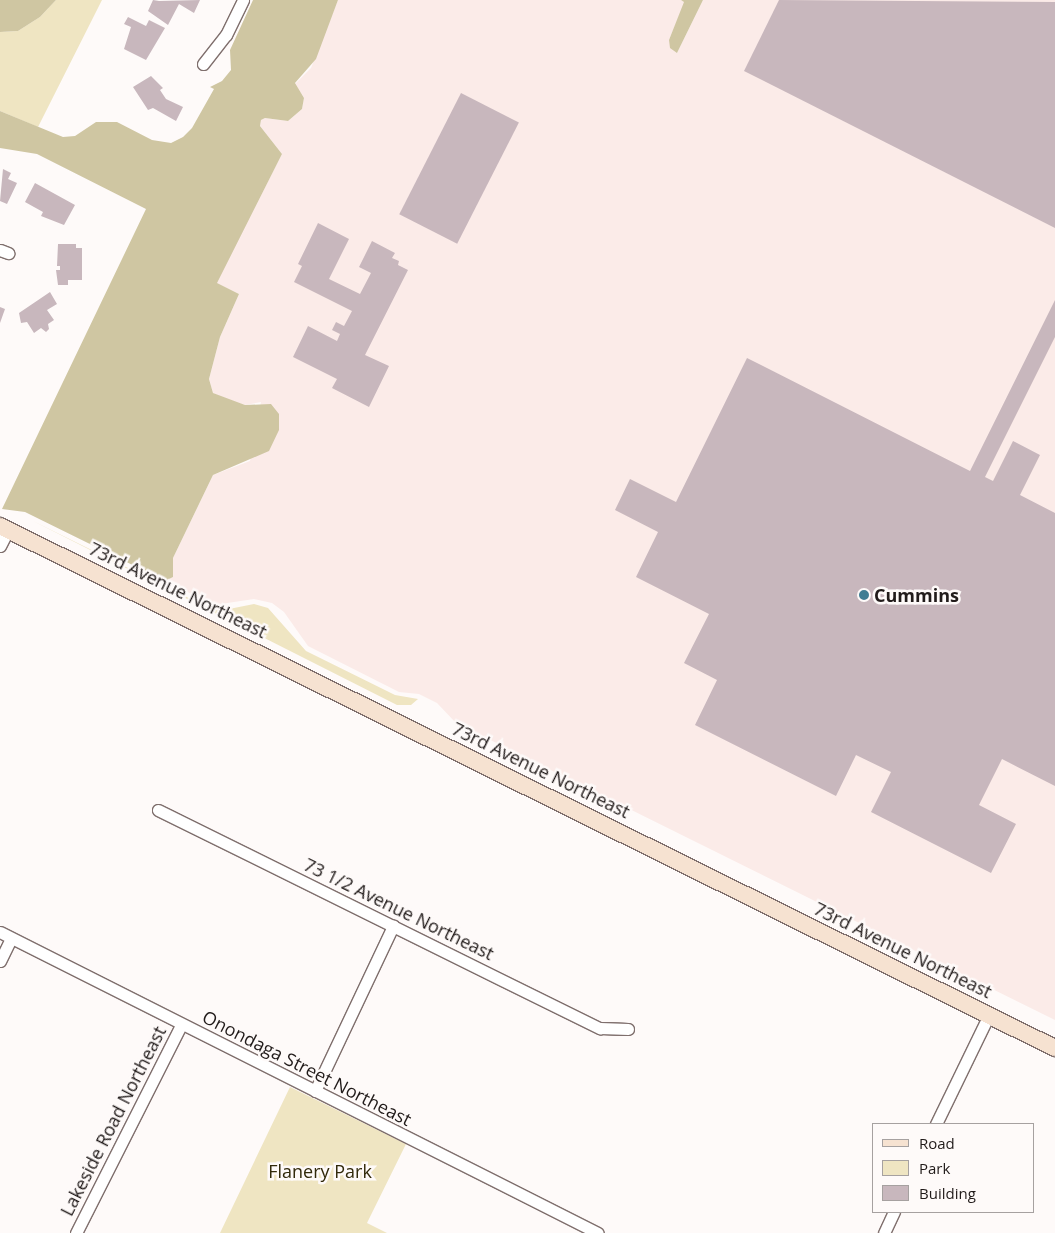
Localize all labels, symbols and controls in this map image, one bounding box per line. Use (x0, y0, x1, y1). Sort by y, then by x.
street label: 73rd Avenue Northeast (86, 537, 270, 643)
place label: Cummins (874, 584, 959, 606)
marker: Cummins (858, 589, 870, 601)
street label: 73rd Avenue Northeast (449, 717, 633, 823)
street label: 73 1/2 Avenue Northeast (300, 854, 498, 964)
street label: 73rd Avenue Northeast (811, 897, 995, 1003)
street label: Onondaga Street Northeast (199, 1006, 415, 1130)
street label: Lakeside Road Northeast (56, 1023, 170, 1219)
legend (872, 1123, 1035, 1213)
text: Road (919, 1133, 955, 1153)
text: Park (919, 1158, 950, 1178)
park label: Flanery Park (268, 1160, 372, 1182)
text: Building (919, 1183, 976, 1203)

